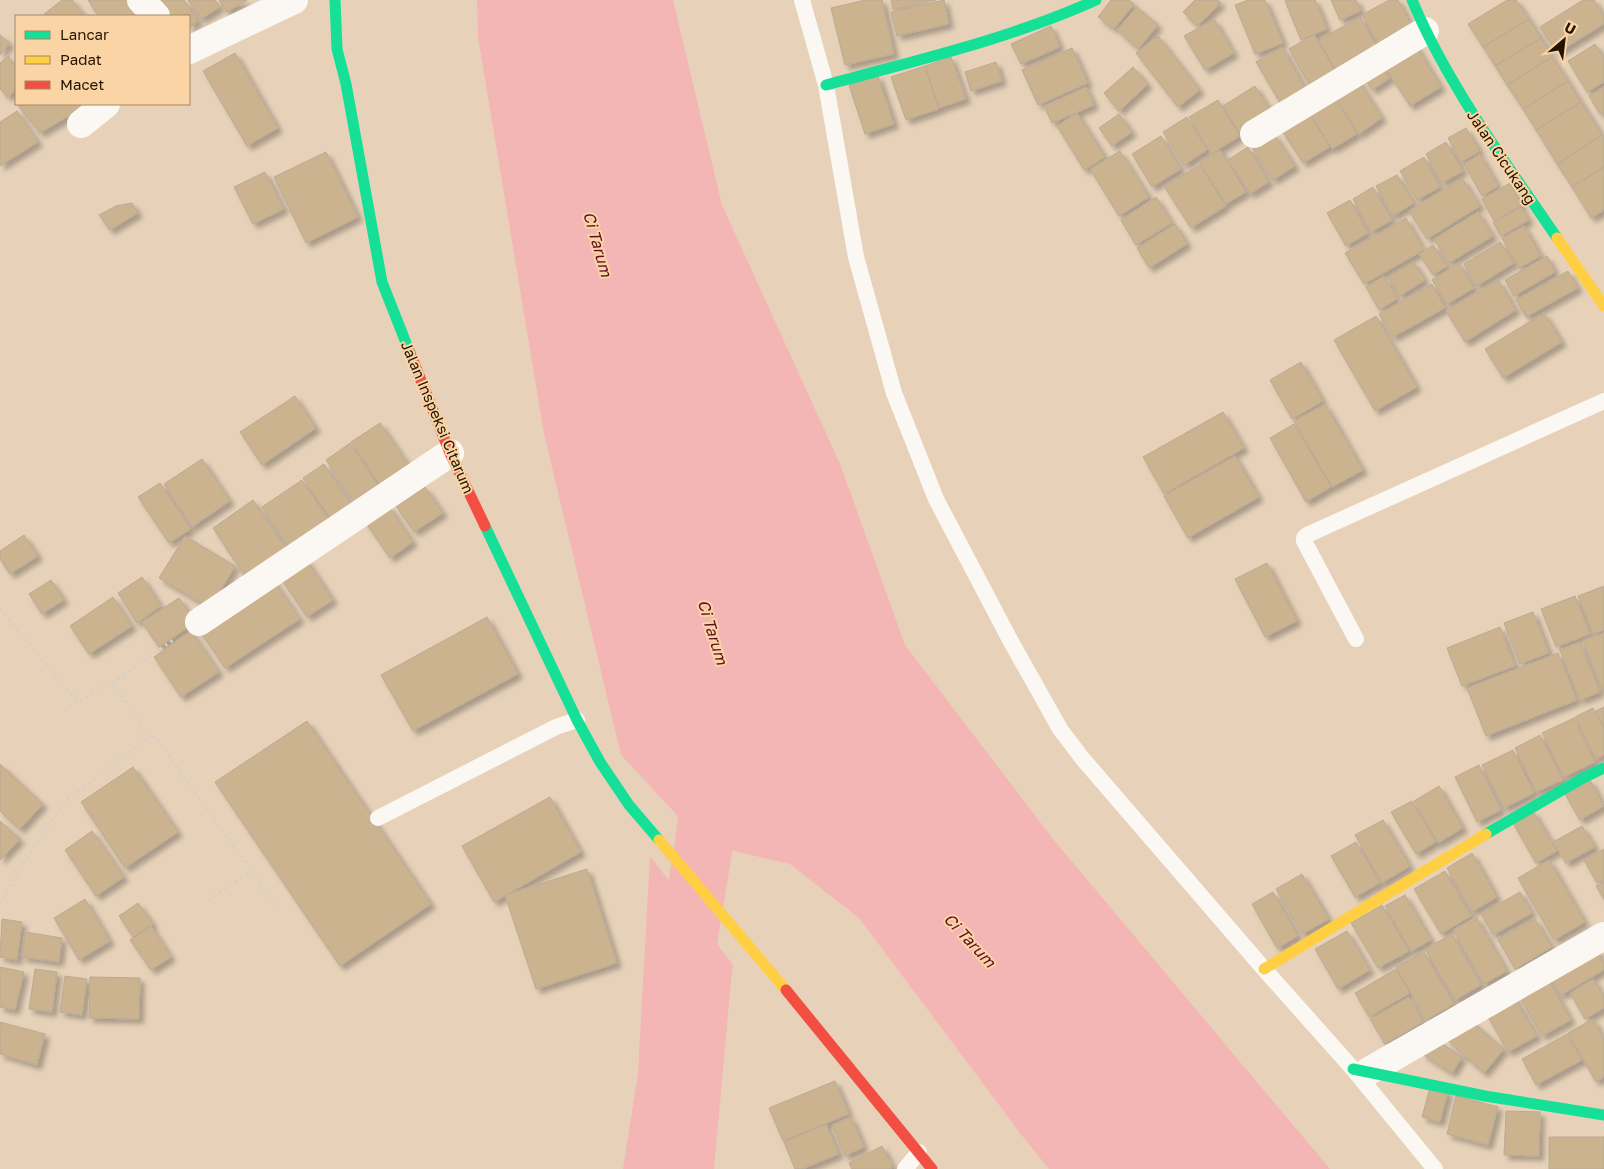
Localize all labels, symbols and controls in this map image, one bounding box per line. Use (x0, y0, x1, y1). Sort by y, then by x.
legend (15, 15, 190, 105)
north arrow (1539, 15, 1589, 65)
text: U (1562, 18, 1579, 38)
text: Lancar (60, 25, 109, 43)
text: Padat (60, 50, 102, 68)
text: Macet (60, 75, 104, 93)
street label: Jalan Cicukang (1464, 106, 1540, 208)
water label: Ci Tarum (579, 209, 617, 280)
street label: Jalan Inspeksi Citarum (398, 338, 478, 496)
water label: Ci Tarum (694, 597, 733, 668)
water label: Ci Tarum (940, 909, 1001, 972)

